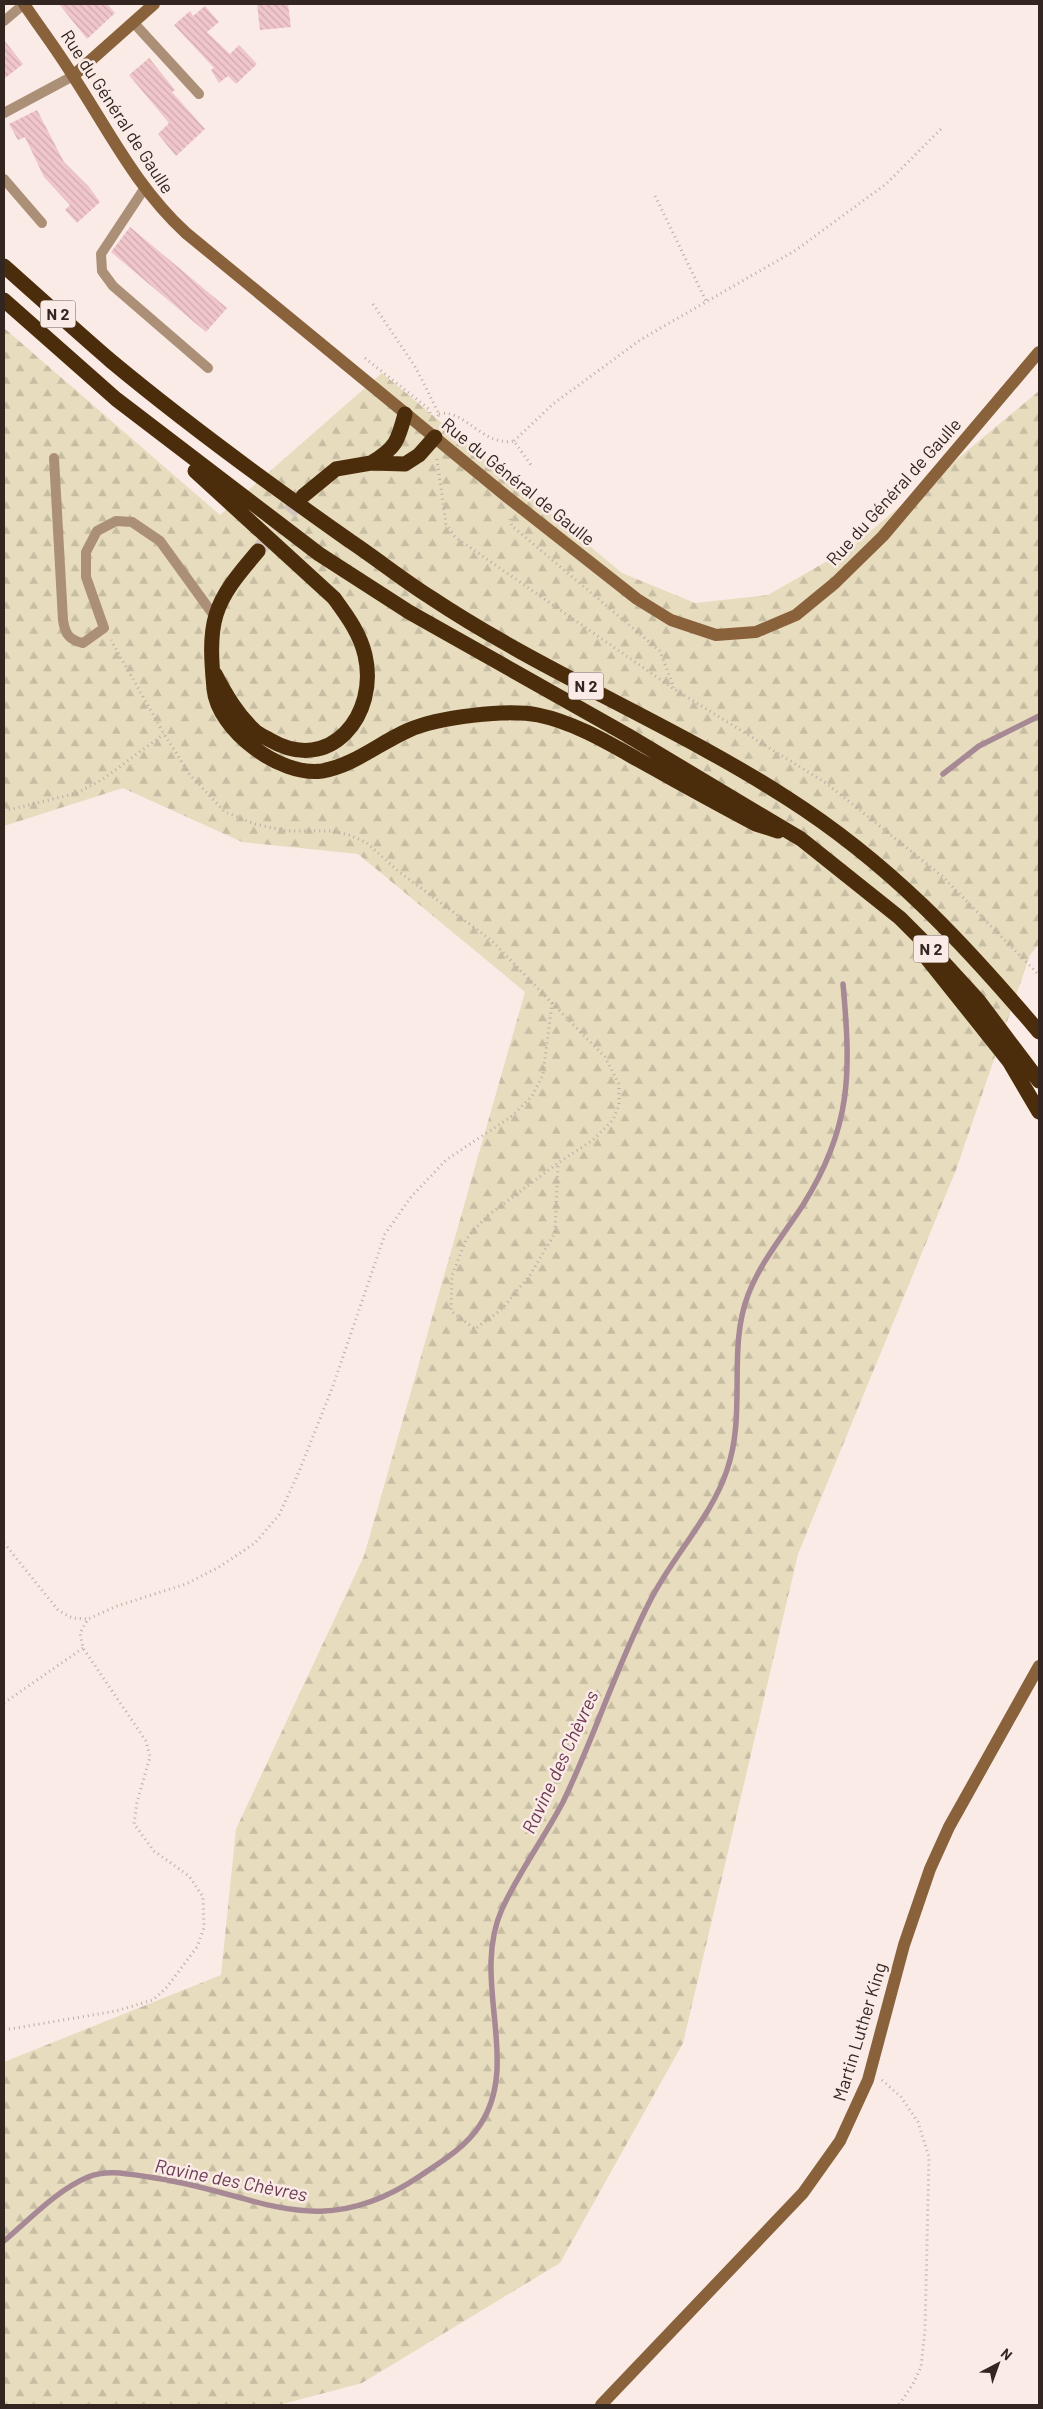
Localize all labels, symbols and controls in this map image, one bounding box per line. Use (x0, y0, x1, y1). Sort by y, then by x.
street label: Rue du Général de Gaulle (57, 25, 179, 197)
road number: N 2 (40, 300, 76, 328)
street label: Rue du Général de Gaulle (438, 413, 600, 550)
street label: Rue du Général de Gaulle (821, 413, 965, 570)
road number: N 2 (568, 672, 604, 699)
road number: N 2 (914, 936, 948, 962)
water label: Ravine des Chèvres (516, 1687, 603, 1837)
street label: Martin Luther King (827, 1960, 891, 2104)
water label: Ravine des Chèvres (153, 2153, 309, 2206)
north arrow (973, 2339, 1023, 2389)
text: N (998, 2344, 1016, 2363)

